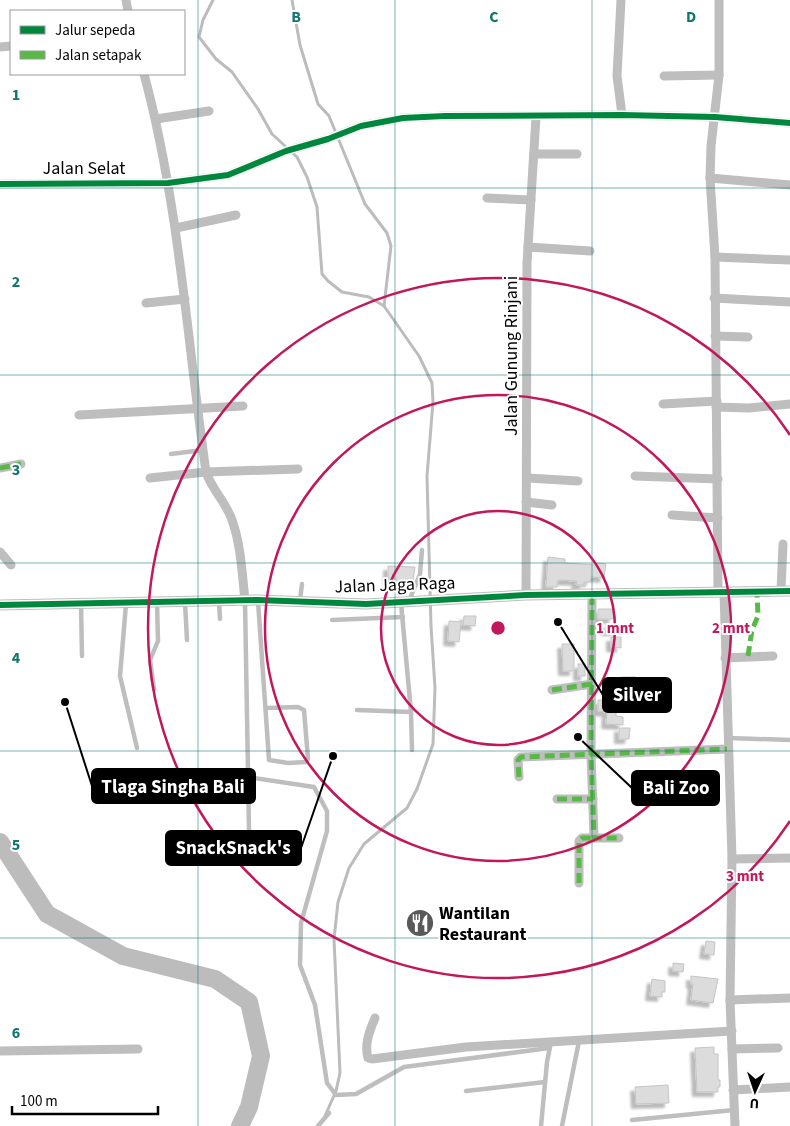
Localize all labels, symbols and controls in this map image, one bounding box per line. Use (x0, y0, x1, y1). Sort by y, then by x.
text: B (291, 6, 301, 28)
text: C (489, 6, 499, 28)
text: D (686, 6, 696, 28)
legend (10, 10, 185, 75)
text: Jalur sepeda (55, 20, 135, 41)
text: Jalan setapak (55, 45, 142, 66)
text: 1 (12, 84, 20, 106)
street label: Jalan Selat (43, 156, 125, 181)
text: 2 (12, 271, 20, 293)
street label: Jalan Gunung Rinjani (499, 276, 524, 436)
text: 3 (12, 459, 20, 481)
street label: Jalan Jaga Raga (334, 570, 456, 600)
text: 1 mnt (596, 618, 634, 639)
text: 2 mnt (712, 618, 750, 639)
centre of rings (489, 619, 507, 637)
text: 4 (12, 647, 21, 669)
callout: Silver (603, 678, 671, 712)
text: Silver (613, 682, 662, 709)
callout: Tlaga Singha Bali (92, 769, 255, 803)
callout: Bali Zoo (632, 771, 719, 805)
text: Tlaga Singha Bali (101, 774, 245, 801)
text: Bali Zoo (642, 775, 710, 802)
callout: SnackSnack's (166, 831, 301, 865)
text: 5 (12, 834, 20, 856)
text: SnackSnack's (175, 835, 291, 862)
text: 3 mnt (726, 866, 764, 887)
place label: Wantilan Restaurant (439, 901, 526, 947)
restaurant icon: Wantilan Restaurant (405, 908, 435, 938)
text: 6 (12, 1022, 20, 1044)
north arrow (730, 1066, 780, 1116)
scale bar (12, 1084, 159, 1116)
text: 100 m (20, 1091, 58, 1112)
text: U (749, 1093, 760, 1113)

